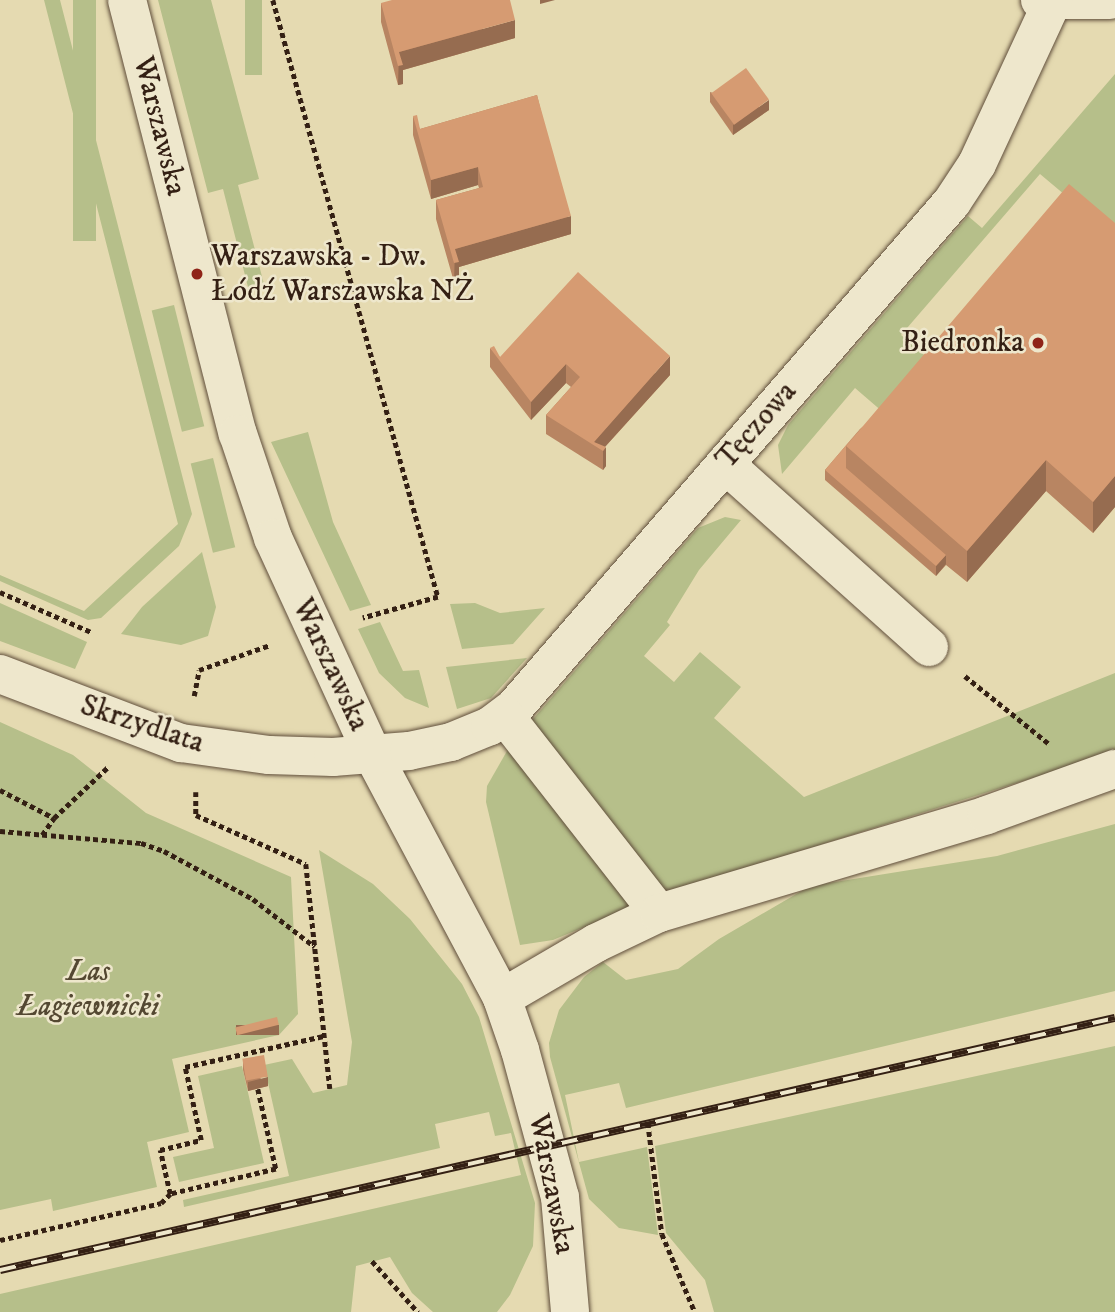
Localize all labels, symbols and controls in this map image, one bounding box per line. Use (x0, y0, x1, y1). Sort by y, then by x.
street label: Warszawska (124, 53, 194, 199)
place label: Warszawska - Dw. Łódź Warszawska NŻ (211, 239, 474, 310)
marker: Warszawska - Dw. Łódź Warszawska NŻ (189, 266, 205, 282)
place label: Biedronka (901, 325, 1024, 361)
marker: Biedronka (1030, 335, 1046, 351)
street label: Tęczowa (709, 375, 805, 477)
street label: Warszawska (284, 593, 376, 737)
street label: Skrzydlata (76, 688, 208, 762)
park label: Las Łagiewnicki (17, 954, 159, 1024)
street label: Warszawska (520, 1111, 582, 1257)

